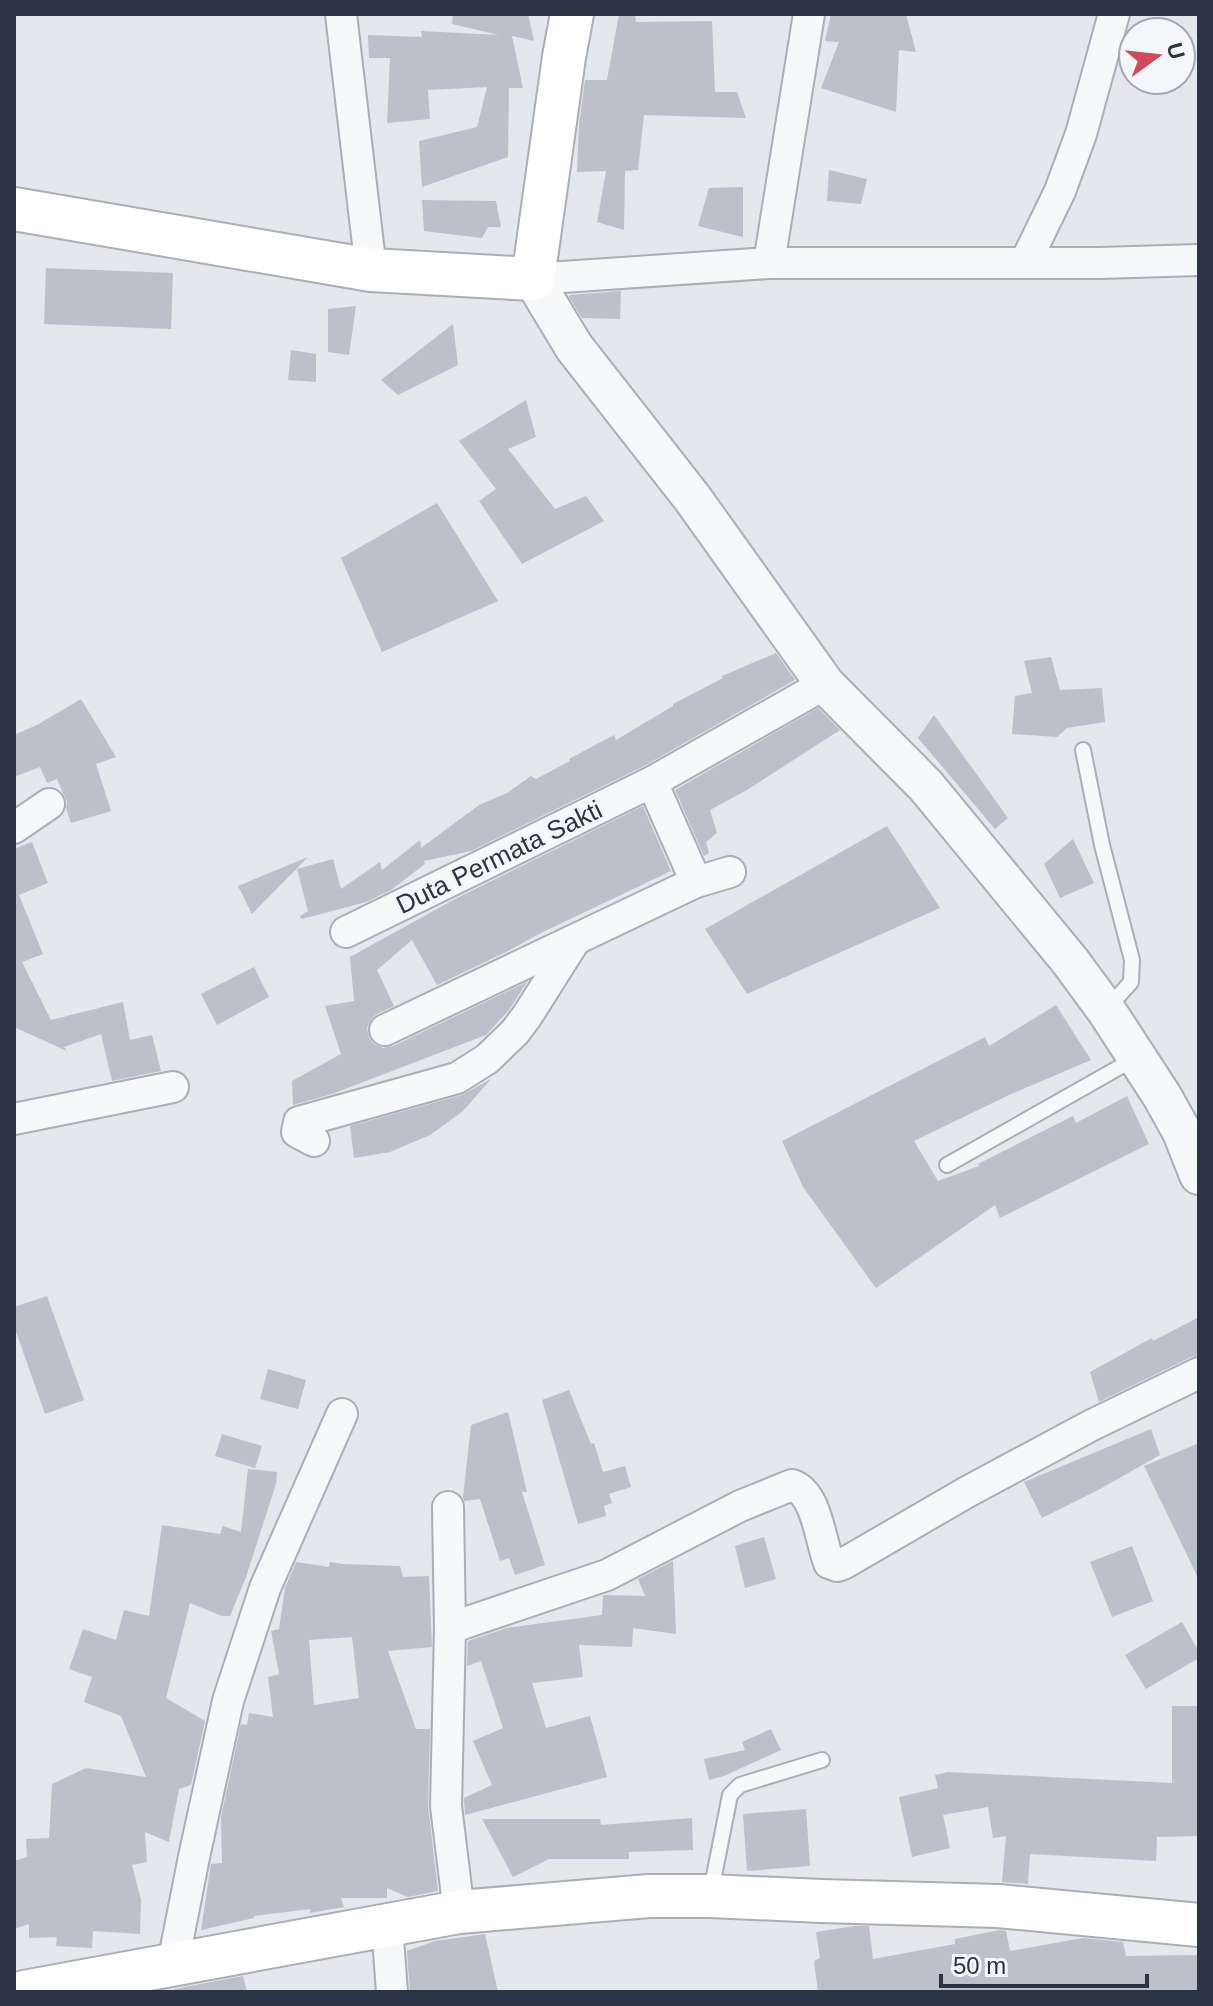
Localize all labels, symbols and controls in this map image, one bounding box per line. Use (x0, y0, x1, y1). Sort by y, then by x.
north arrow (1117, 16, 1197, 96)
text: U (1162, 40, 1190, 62)
street label: Duta Permata Sakti (391, 794, 607, 920)
scale bar (941, 1938, 1147, 1988)
text: 50 m (953, 1952, 1006, 1979)

